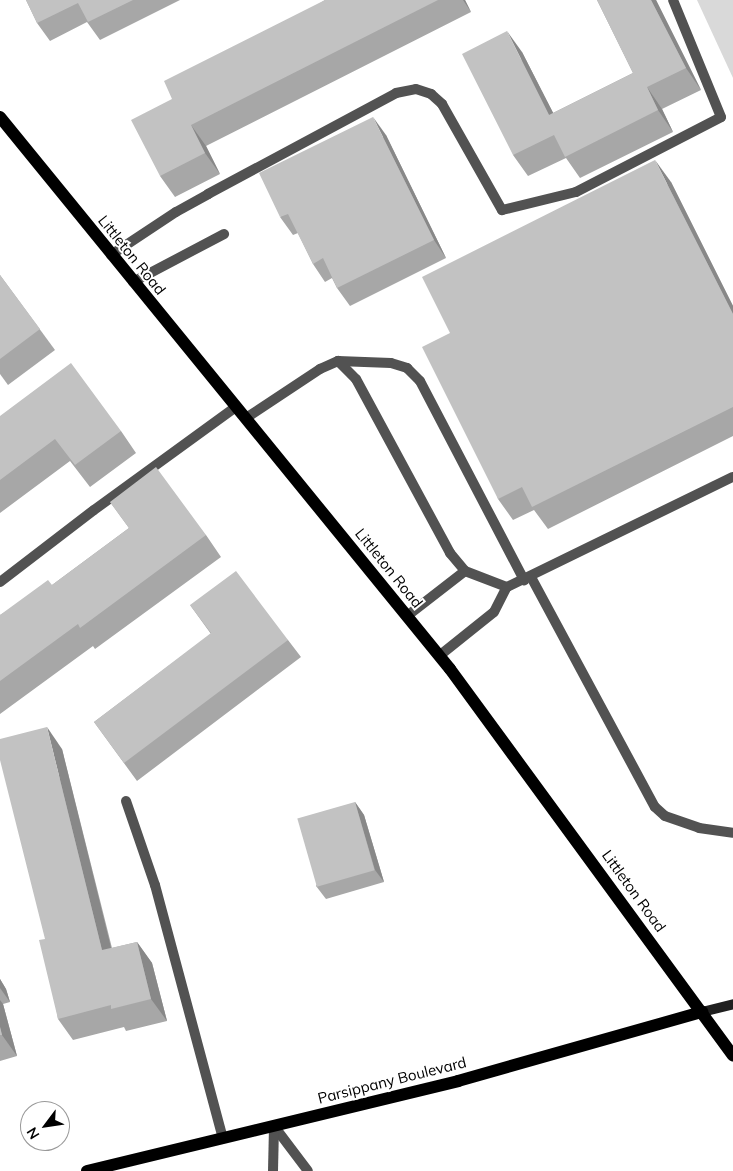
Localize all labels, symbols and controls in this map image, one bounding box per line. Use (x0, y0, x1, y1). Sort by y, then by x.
street label: Littleton Road (94, 212, 170, 298)
street label: Littleton Road (351, 525, 427, 611)
street label: Littleton Road (598, 846, 670, 936)
street label: Parsippany Boulevard (316, 1053, 468, 1107)
north arrow (20, 1101, 70, 1151)
text: N (23, 1124, 43, 1142)

